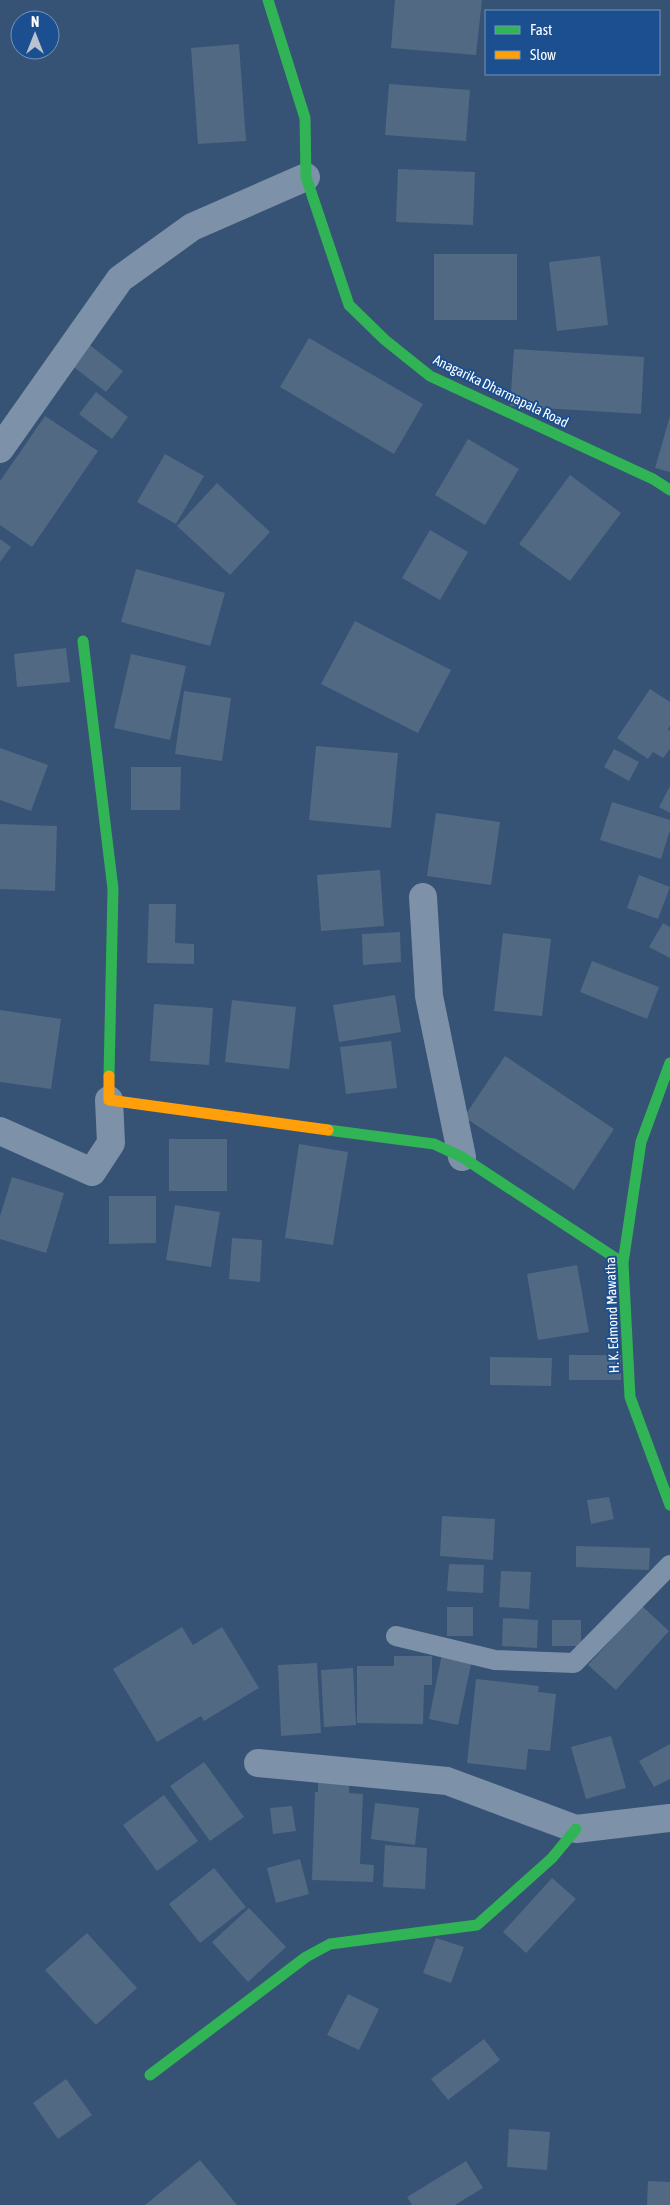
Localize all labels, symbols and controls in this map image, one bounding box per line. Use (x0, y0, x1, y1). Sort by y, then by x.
north arrow (10, 10, 60, 60)
legend (485, 10, 660, 75)
text: N (31, 14, 39, 30)
text: Fast (530, 21, 552, 38)
text: Slow (530, 46, 556, 63)
street label: Anagarika Dharmapala Road (431, 351, 571, 431)
street label: H. K. Edmond Mawatha (602, 1257, 622, 1373)

